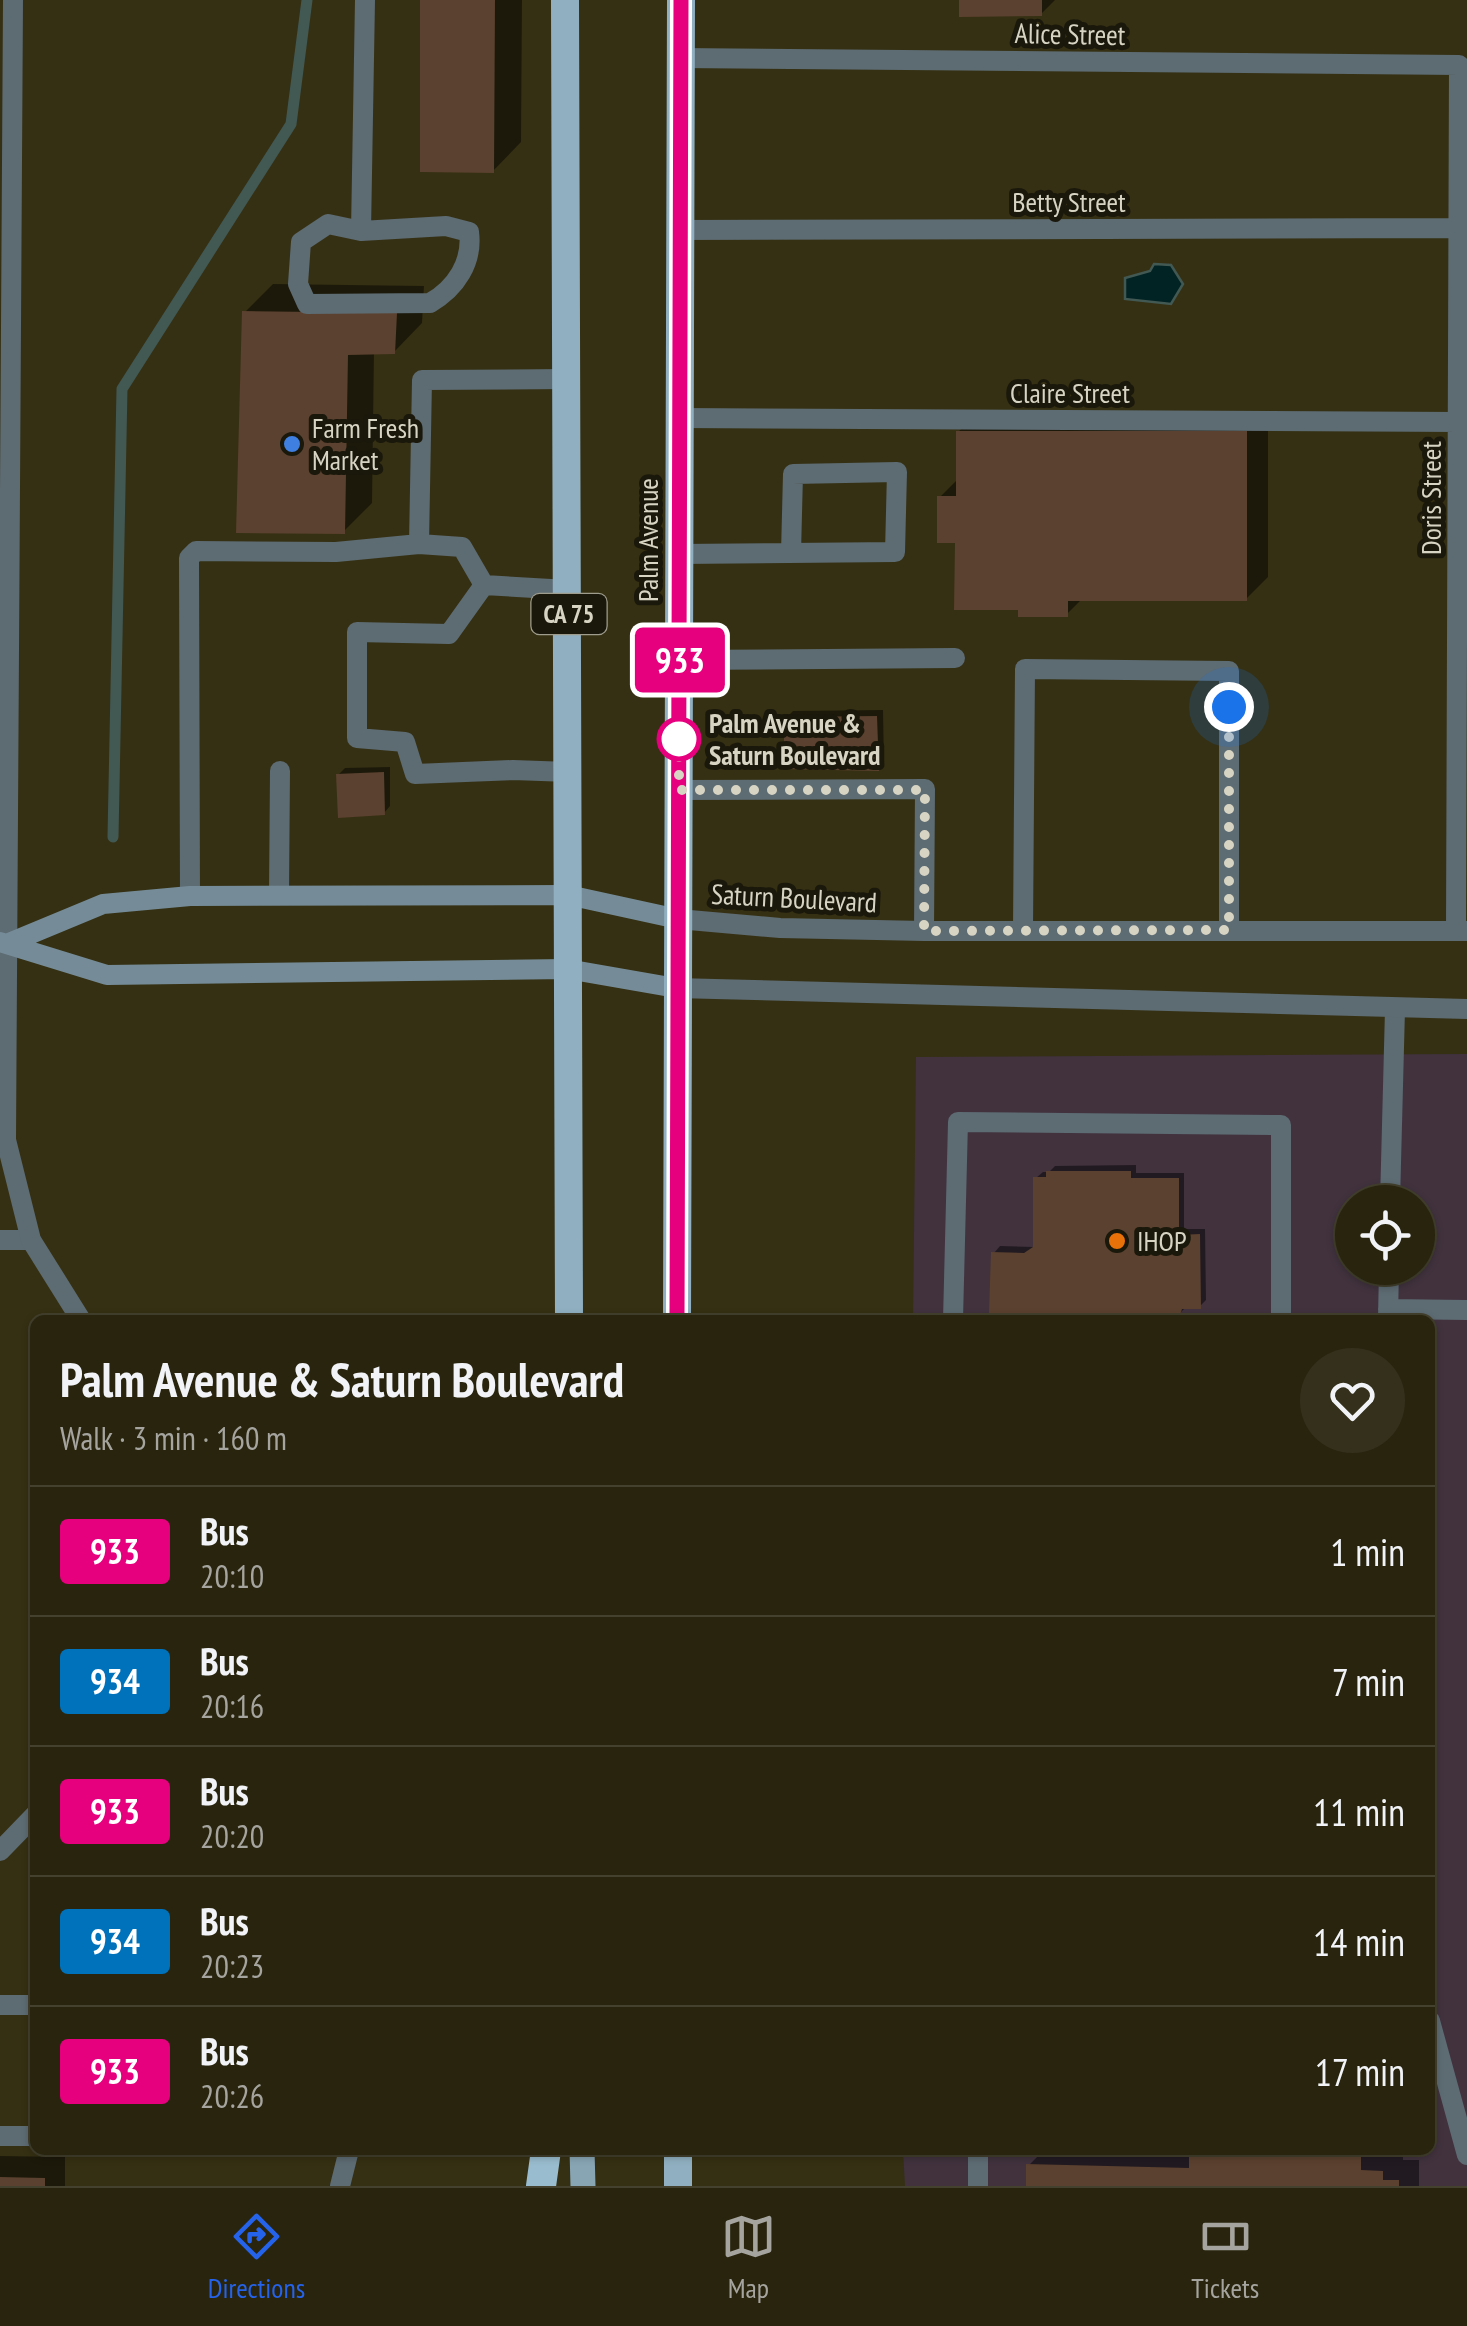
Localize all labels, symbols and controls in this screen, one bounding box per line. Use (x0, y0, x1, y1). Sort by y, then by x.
street label: Alice Street (1014, 14, 1126, 53)
street label: Betty Street (1012, 183, 1126, 220)
street label: Claire Street (1010, 374, 1130, 411)
place label: Farm Fresh Market (312, 409, 419, 478)
marker: Farm Fresh Market (281, 433, 303, 455)
street label: Doris Street (1412, 441, 1449, 555)
street label: Palm Avenue (629, 478, 666, 602)
road number: CA 75 (532, 594, 606, 634)
line badge: 933 (622, 628, 738, 692)
text: 933 (655, 637, 705, 683)
your location (1204, 682, 1254, 732)
place label: Palm Avenue & Saturn Boulevard (709, 704, 881, 773)
marker: Palm Avenue & Saturn Boulevard (658, 718, 700, 760)
street label: Saturn Boulevard (710, 875, 878, 920)
map controls (1335, 1185, 1435, 1285)
button: locate (1335, 1185, 1435, 1285)
place label: IHOP (1137, 1222, 1187, 1259)
marker: IHOP (1106, 1230, 1128, 1252)
text: Palm Avenue & Saturn Boulevard (60, 1348, 624, 1410)
button: heart (1300, 1348, 1405, 1453)
text: Walk · 3 min · 160 m (60, 1417, 287, 1459)
text: Bus (200, 1506, 249, 1555)
text: 1 min (1330, 1527, 1405, 1576)
text: 933 (90, 1528, 140, 1574)
text: 20:10 (200, 1555, 264, 1597)
text: Bus (200, 1636, 249, 1685)
text: 7 min (1332, 1657, 1405, 1706)
text: 934 (90, 1658, 140, 1704)
text: 20:16 (200, 1685, 264, 1727)
text: Bus (200, 1766, 249, 1815)
text: 11 min (1313, 1787, 1405, 1836)
text: 933 (90, 1788, 140, 1834)
text: 20:20 (200, 1815, 264, 1857)
text: Bus (200, 1896, 249, 1945)
text: 14 min (1313, 1917, 1405, 1966)
text: 934 (90, 1918, 140, 1964)
text: 20:23 (200, 1945, 264, 1987)
text: Bus (200, 2026, 249, 2075)
text: 17 min (1315, 2047, 1405, 2096)
text: 933 (90, 2048, 140, 2094)
text: 20:26 (200, 2075, 264, 2117)
tab: Directions (208, 2209, 305, 2306)
tab: Map (721, 2209, 776, 2306)
tab: Tickets (1191, 2209, 1259, 2306)

